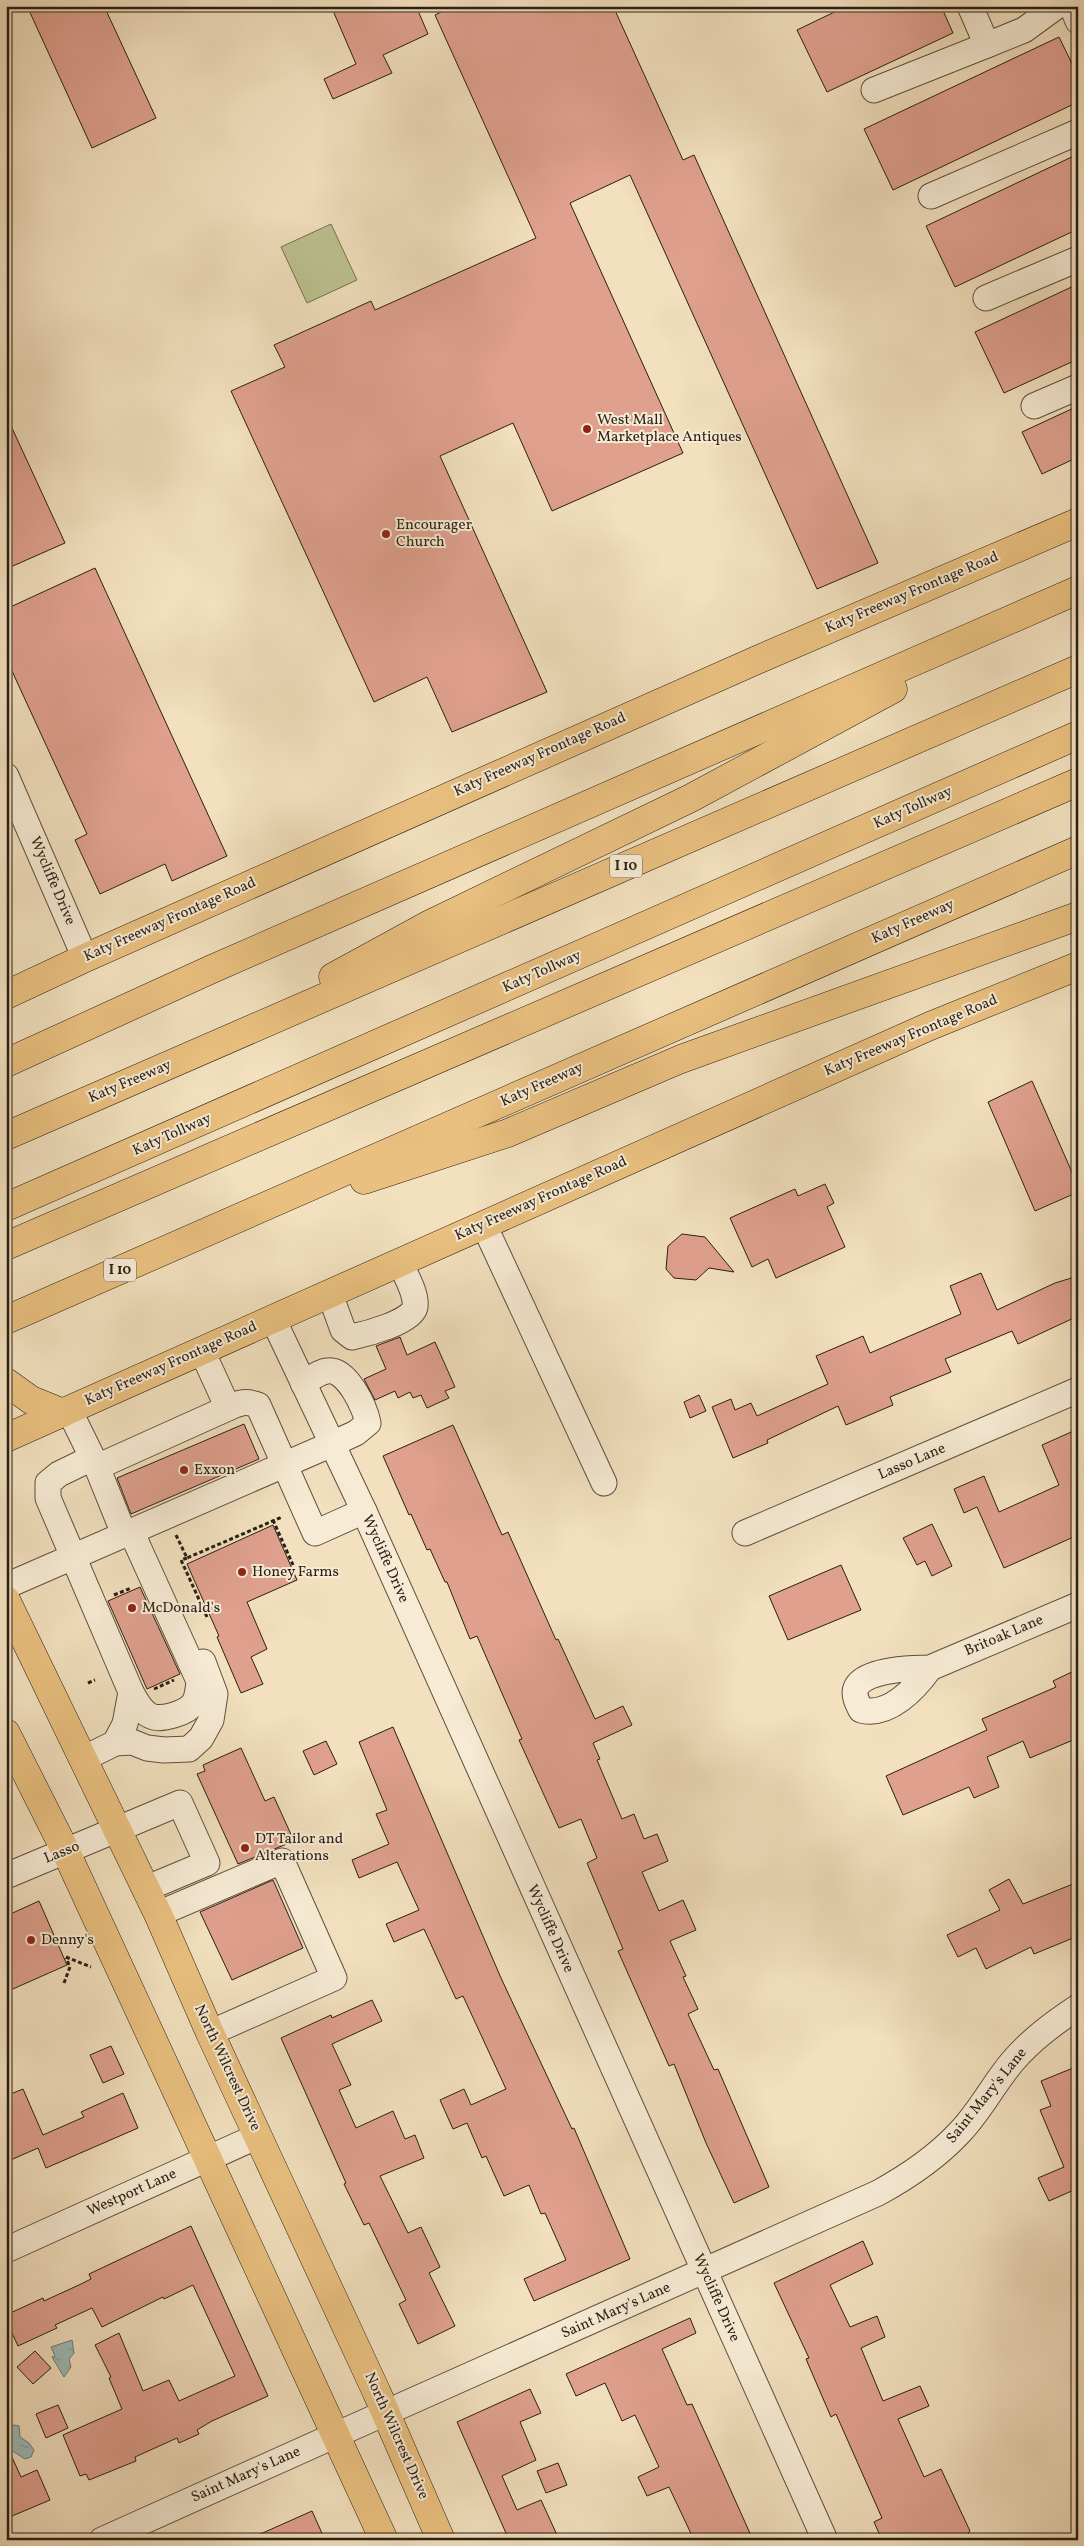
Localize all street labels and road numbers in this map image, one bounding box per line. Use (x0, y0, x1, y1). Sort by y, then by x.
street label: Katy Freeway Frontage Road (822, 547, 1002, 639)
street label: Katy Freeway Frontage Road (451, 707, 629, 803)
street label: Katy Tollway (870, 781, 956, 835)
street label: Wycliffe Drive (24, 833, 80, 929)
road number: I 10 (610, 854, 642, 878)
street label: Katy Freeway Frontage Road (81, 872, 259, 968)
street label: Katy Freeway (868, 894, 958, 950)
street label: Katy Tollway (499, 945, 585, 999)
street label: Katy Freeway Frontage Road (821, 990, 1001, 1082)
street label: Katy Freeway (85, 1055, 175, 1109)
street label: Katy Freeway (497, 1057, 587, 1113)
street label: Katy Tollway (129, 1108, 215, 1162)
street label: Katy Freeway Frontage Road (452, 1151, 630, 1247)
road number: I 10 (104, 1258, 136, 1282)
street label: Katy Freeway Frontage Road (82, 1316, 260, 1412)
street label: Lasso Lane (875, 1438, 949, 1486)
street label: Wycliffe Drive (356, 1512, 414, 1606)
street label: Britoak Lane (961, 1610, 1047, 1662)
street label: Lasso (41, 1836, 83, 1870)
street label: Wycliffe Drive (521, 1882, 579, 1976)
street label: North Wilcrest Drive (188, 2001, 266, 2135)
street label: Saint Mary's Lane (942, 2044, 1032, 2148)
street label: Westport Lane (84, 2164, 180, 2222)
street label: Wycliffe Drive (687, 2251, 745, 2345)
street label: Saint Mary's Lane (558, 2277, 674, 2345)
street label: North Wilcrest Drive (359, 2369, 433, 2503)
street label: Saint Mary's Lane (188, 2441, 304, 2509)

